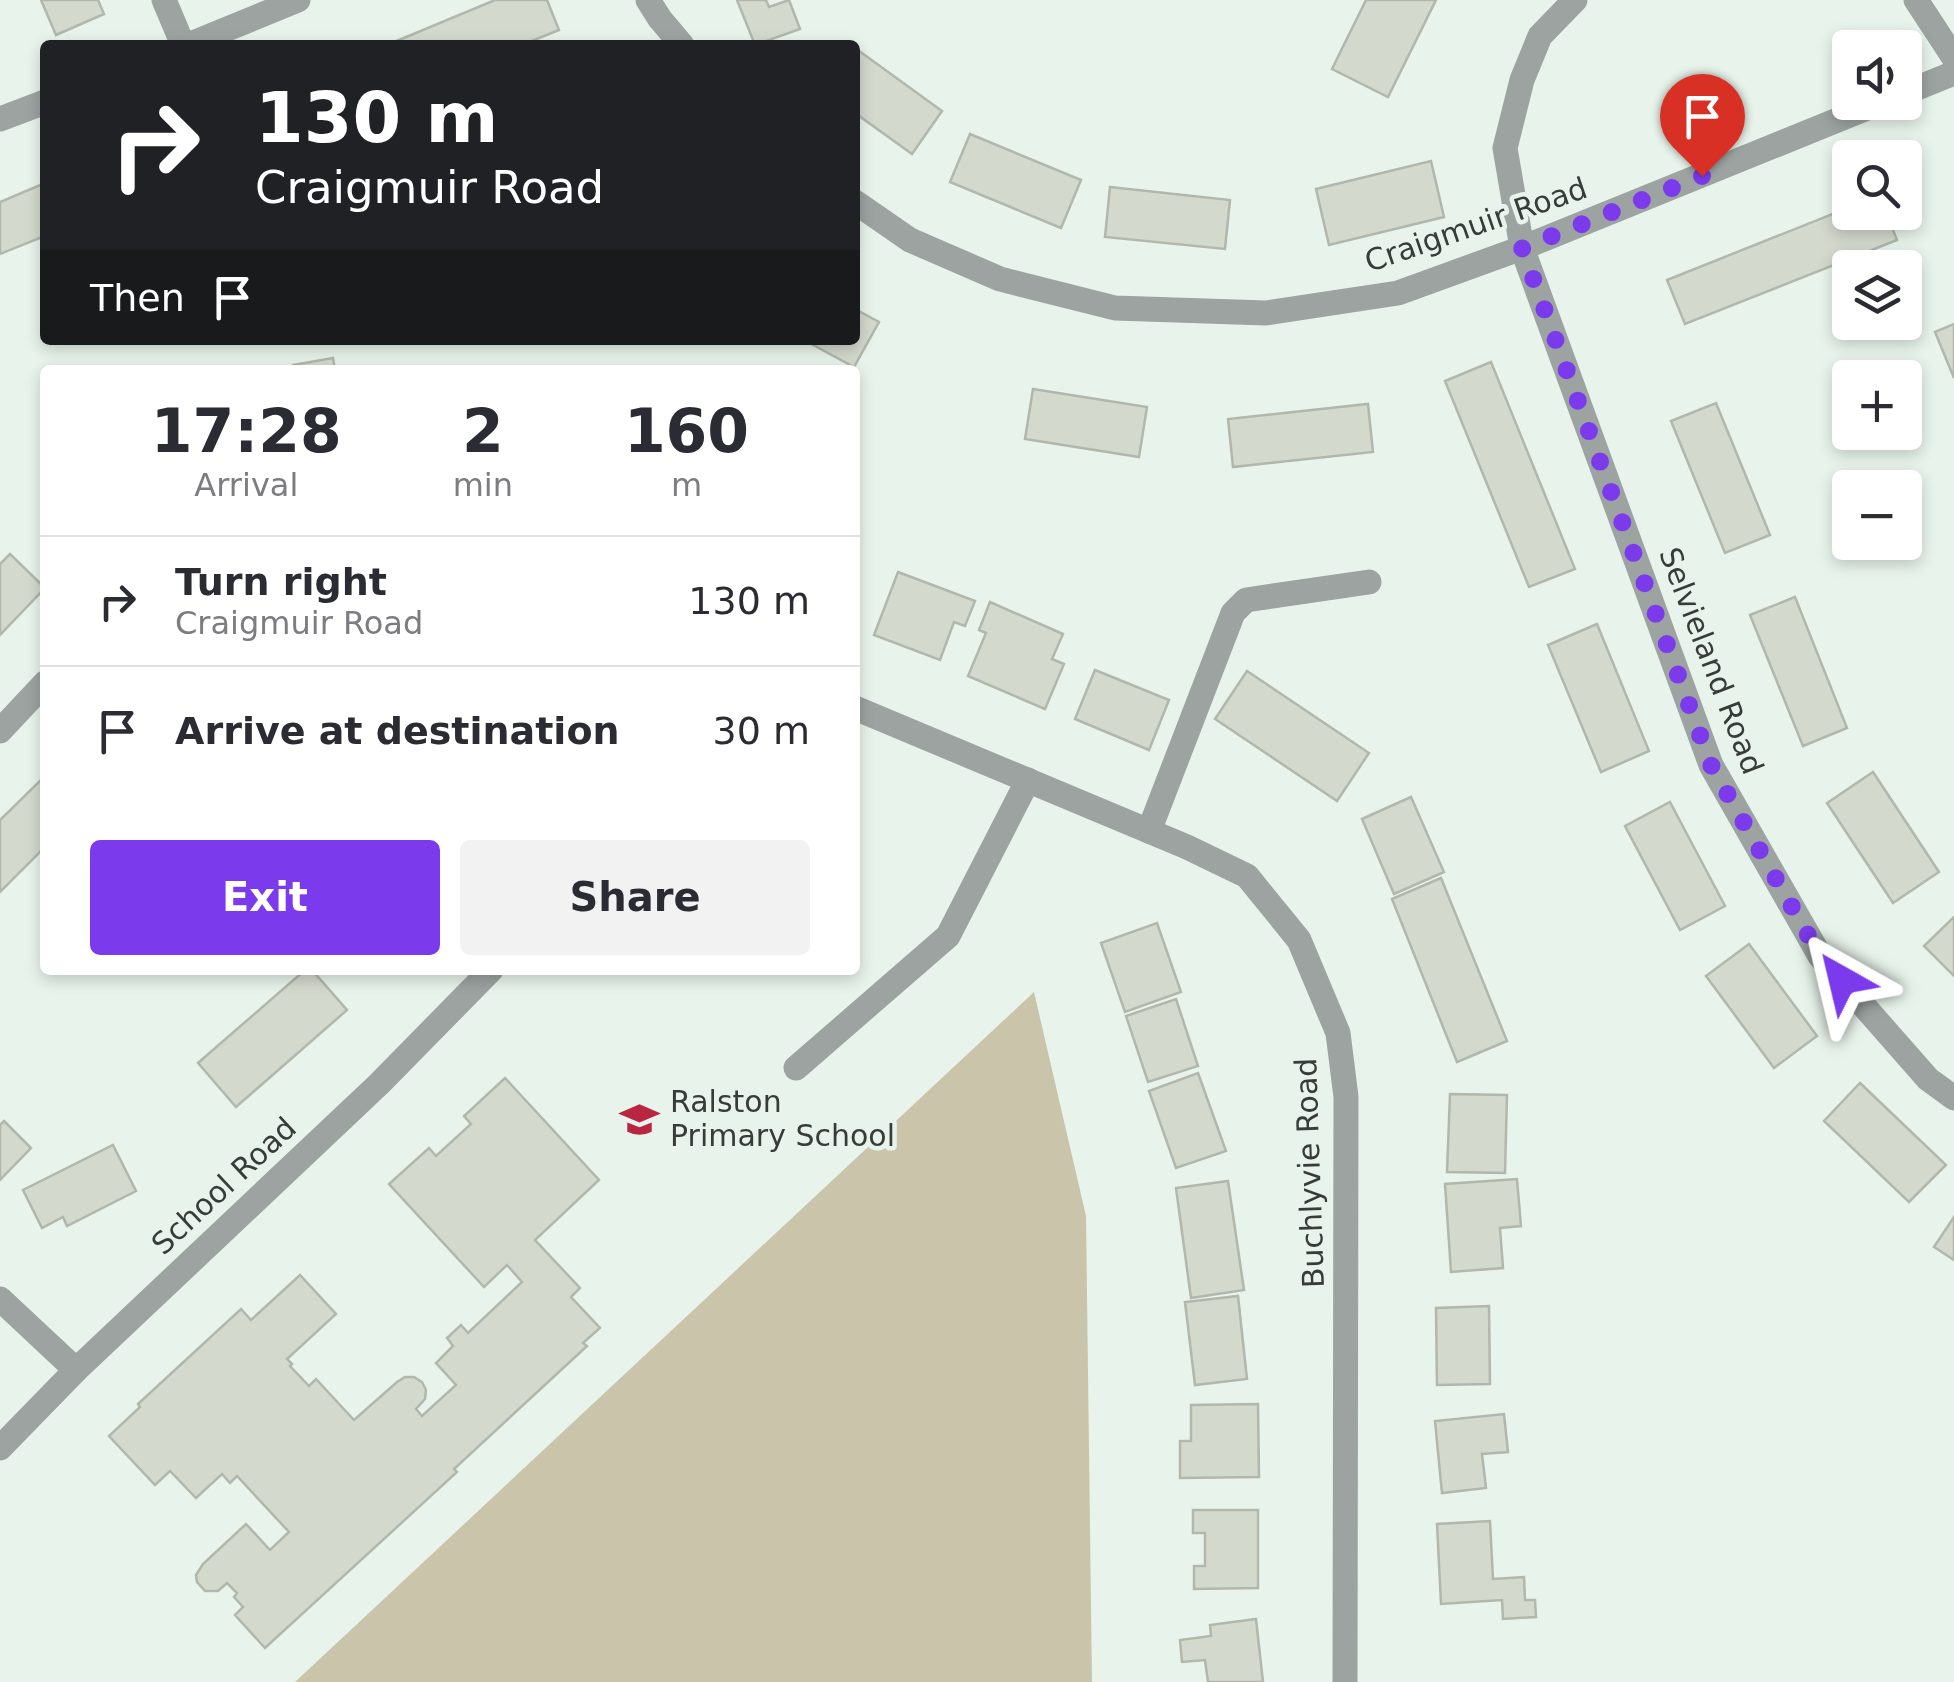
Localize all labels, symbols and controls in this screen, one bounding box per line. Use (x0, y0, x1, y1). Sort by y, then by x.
map controls (1832, 30, 1922, 560)
button: sound (1832, 30, 1922, 120)
pin (1660, 74, 1745, 177)
text: 130 m (255, 77, 498, 159)
icon: right (90, 80, 220, 210)
icon: arrive (1675, 89, 1730, 144)
button: search (1832, 140, 1922, 230)
text: Craigmuir Road (255, 161, 604, 214)
street label: Craigmuir Road (1360, 170, 1592, 279)
button: layers (1832, 250, 1922, 340)
icon: arrive (205, 270, 260, 325)
text: Then (90, 276, 185, 320)
button: + (1832, 360, 1922, 450)
text: 17:28 (151, 396, 342, 466)
text: 2 (462, 396, 504, 466)
text: 160 (624, 396, 749, 466)
text: Arrival (194, 466, 298, 504)
text: min (453, 466, 513, 504)
text: m (671, 466, 702, 504)
button: − (1832, 470, 1922, 560)
street label: Selvieland Road (1652, 543, 1771, 779)
text: Turn right (175, 560, 387, 604)
icon: right (90, 574, 145, 629)
text: 130 m (688, 579, 810, 623)
text: Craigmuir Road (175, 604, 423, 642)
icon: arrive (90, 704, 145, 759)
text: Arrive at destination (175, 709, 620, 753)
text: 30 m (713, 709, 810, 753)
button: Exit (90, 840, 440, 955)
button: Share (460, 840, 810, 955)
position arrow (1790, 928, 1894, 1032)
street label: Buchlyvie Road (1288, 1057, 1331, 1289)
place label: Ralston Primary School (670, 1084, 895, 1153)
school or university icon: Ralston Primary School (619, 1098, 661, 1140)
street label: School Road (144, 1110, 303, 1261)

